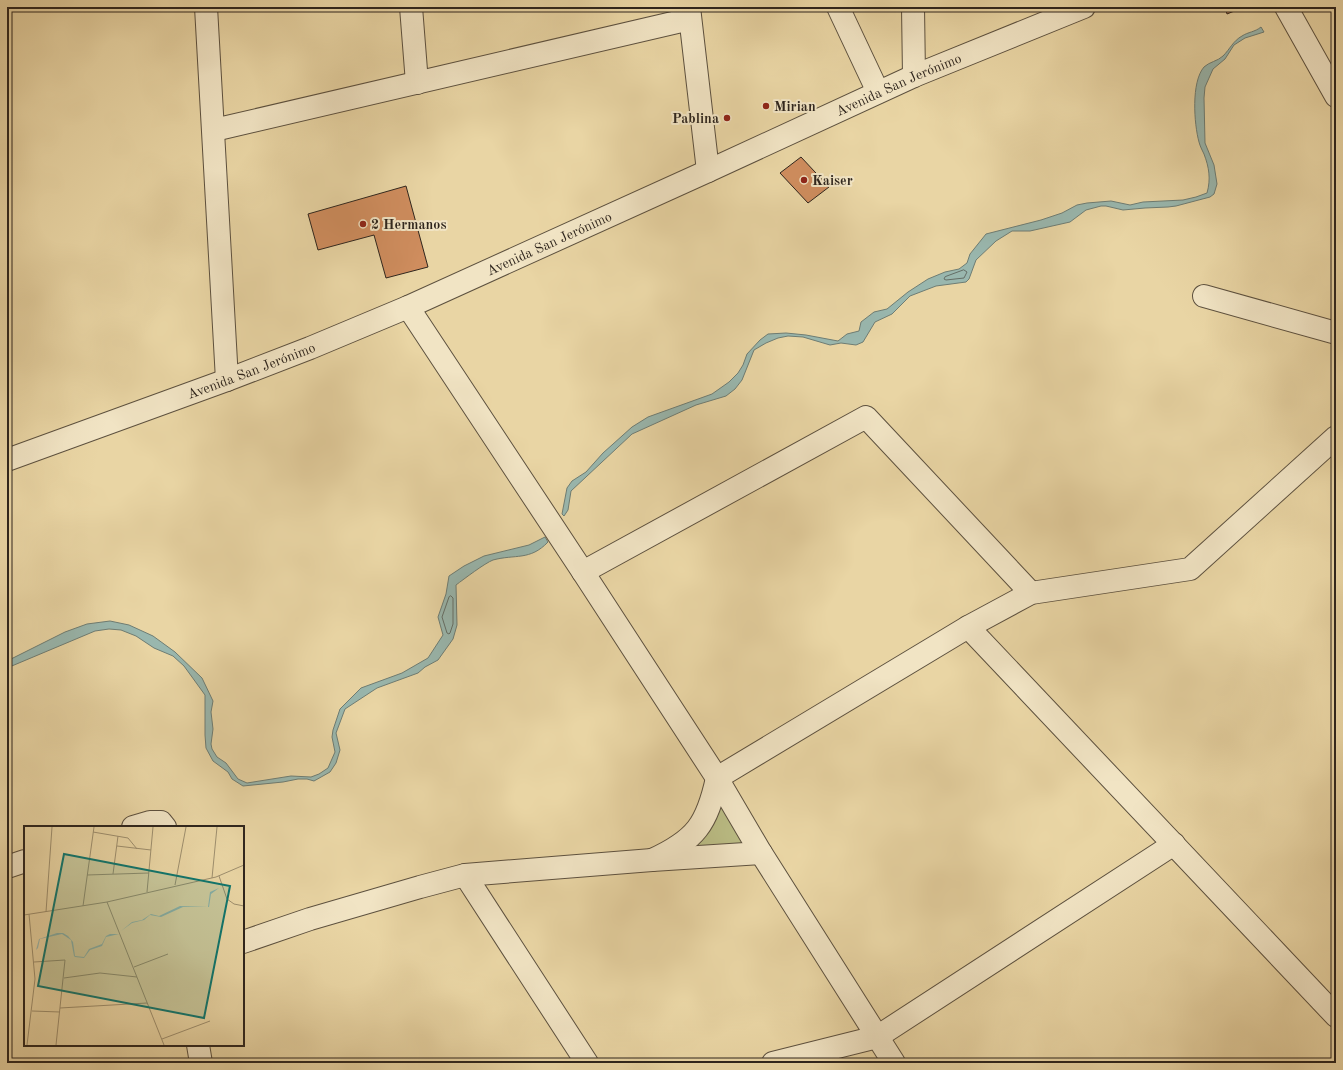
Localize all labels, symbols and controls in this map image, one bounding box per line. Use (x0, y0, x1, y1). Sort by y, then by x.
street label: Avenida San Jerónimo (834, 51, 964, 119)
place label: Mirian (774, 100, 816, 114)
marker: Mirian (761, 101, 771, 111)
place label: Pablina (672, 112, 719, 126)
marker: Pablina (722, 113, 732, 123)
place label: Kaiser (812, 174, 853, 188)
marker: Kaiser (799, 175, 809, 185)
street label: Avenida San Jerónimo (485, 210, 614, 278)
place label: 2 Hermanos (371, 218, 446, 232)
marker: 2 Hermanos (358, 219, 368, 229)
street label: Avenida San Jerónimo (186, 341, 318, 402)
inset map (24, 826, 244, 1046)

